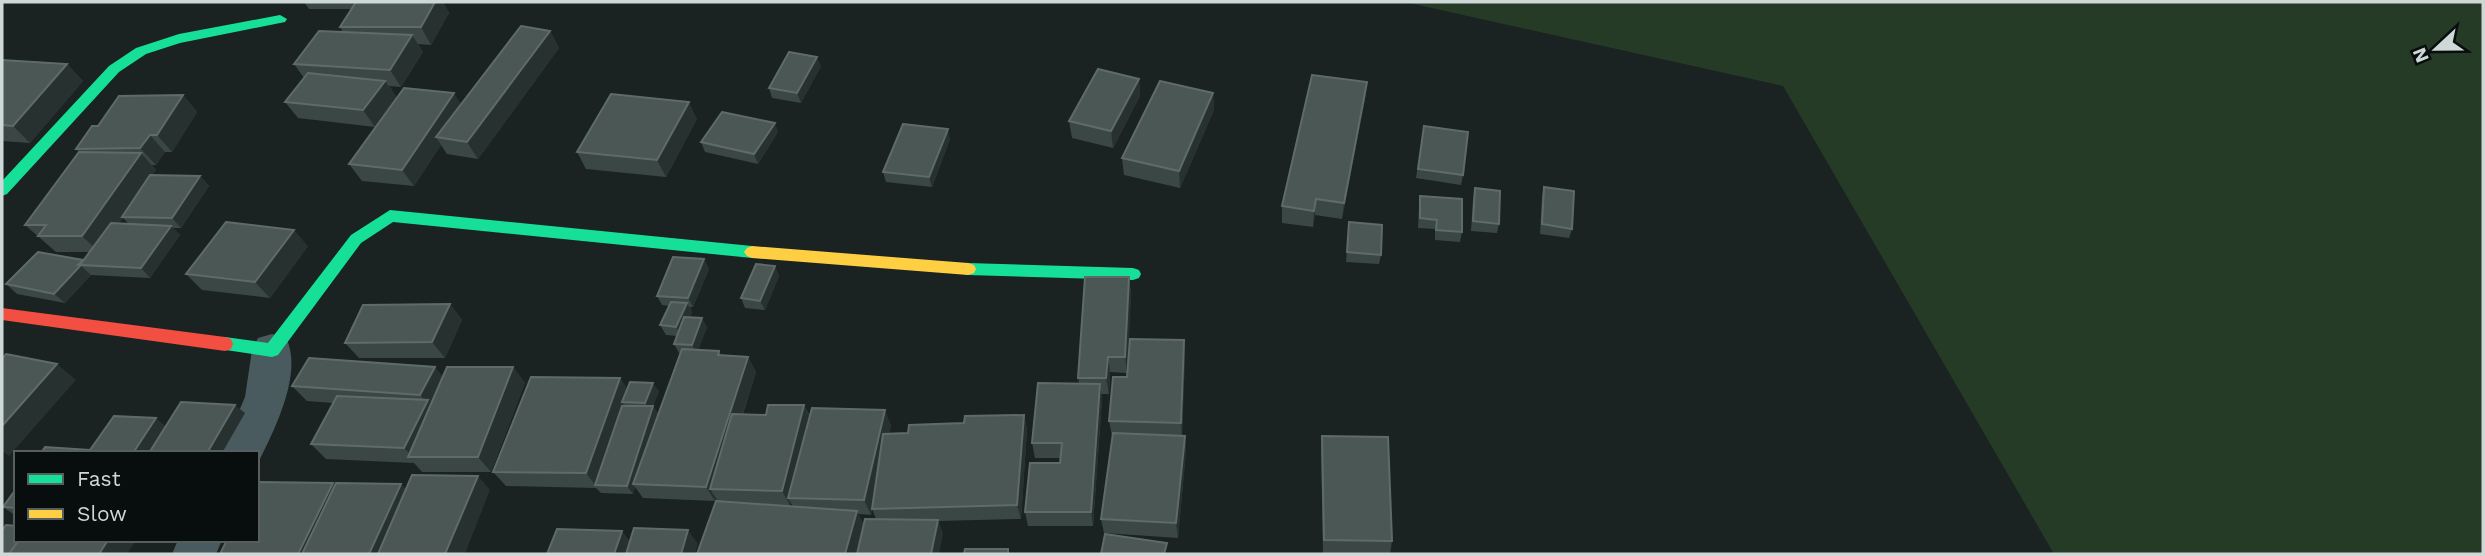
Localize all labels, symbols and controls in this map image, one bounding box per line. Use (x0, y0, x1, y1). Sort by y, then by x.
north arrow (2401, 14, 2471, 84)
text: N (2407, 44, 2434, 66)
legend (14, 451, 259, 542)
text: Fast (77, 466, 121, 491)
text: Slow (77, 501, 127, 526)

